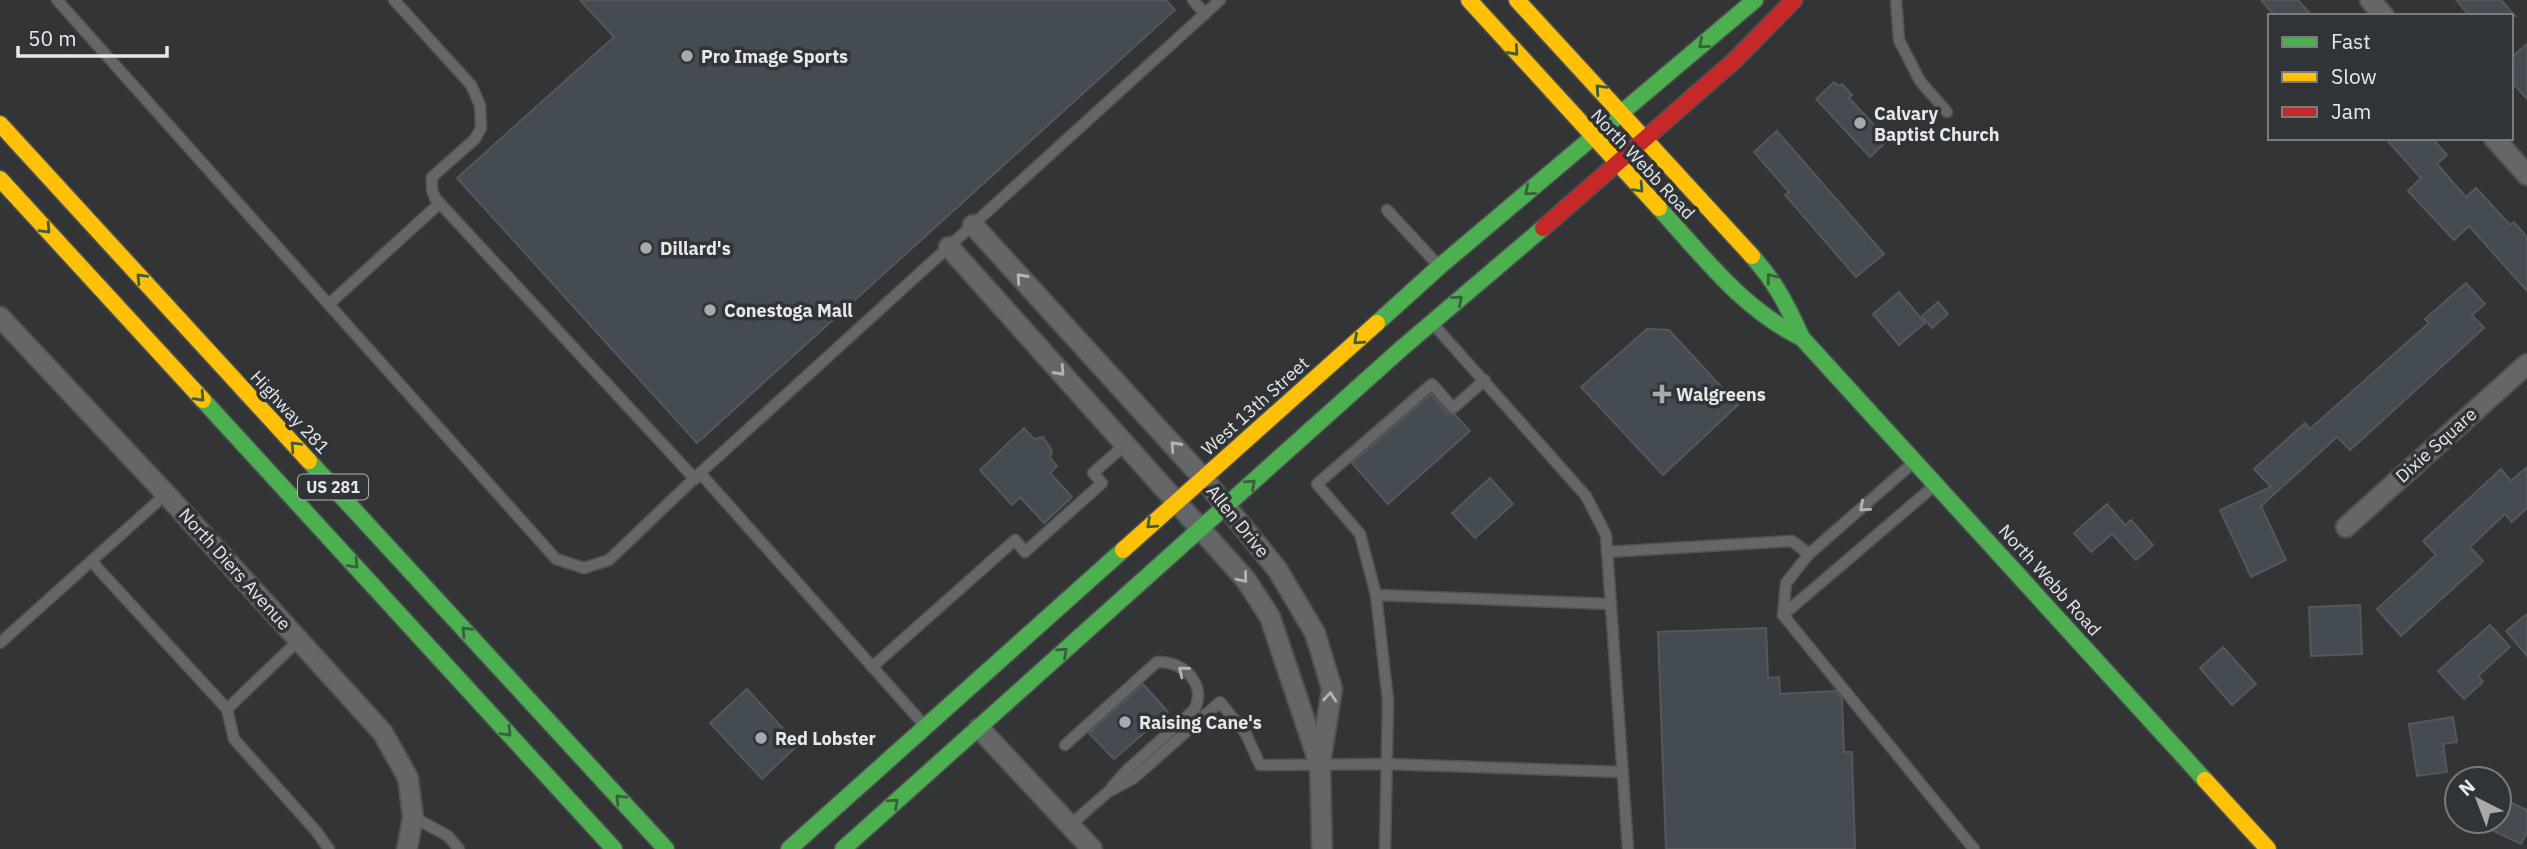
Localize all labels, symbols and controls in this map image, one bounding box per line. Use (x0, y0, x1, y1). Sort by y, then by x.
scale bar (18, 14, 166, 58)
legend (2268, 14, 2513, 140)
text: 50 m (28, 24, 77, 52)
text: Fast (2331, 27, 2371, 55)
one-way arrow (1698, 36, 1711, 48)
one-way arrow (1506, 43, 1519, 56)
place label: Pro Image Sports (701, 45, 848, 68)
marker: Pro Image Sports (679, 48, 695, 64)
text: Slow (2331, 62, 2377, 90)
one-way arrow (1596, 84, 1608, 97)
text: Jam (2331, 97, 2371, 125)
place label: Calvary Baptist Church (1874, 102, 2000, 146)
street label: North Webb Road (1586, 104, 1700, 224)
marker: Calvary Baptist Church (1852, 115, 1868, 131)
one-way arrow (1631, 180, 1643, 193)
one-way arrow (1525, 183, 1538, 195)
one-way arrow (38, 221, 50, 234)
place label: Dillard's (660, 237, 731, 260)
marker: Dillard's (638, 240, 654, 256)
one-way arrow (137, 273, 150, 286)
one-way arrow (1017, 273, 1029, 286)
one-way arrow (1766, 273, 1779, 285)
one-way arrow (1450, 296, 1463, 308)
place label: Conestoga Mall (724, 299, 853, 322)
marker: Conestoga Mall (702, 302, 718, 318)
one-way arrow (1353, 332, 1366, 345)
street label: West 13th Street (1197, 352, 1313, 460)
one-way arrow (1052, 363, 1064, 376)
street label: Highway 281 (246, 366, 334, 458)
place label: Walgreens (1676, 383, 1766, 406)
marker: Walgreens (1654, 386, 1670, 402)
one-way arrow (192, 389, 204, 402)
street label: Dixie Square (2391, 402, 2481, 487)
one-way arrow (291, 441, 303, 454)
one-way arrow (1170, 441, 1183, 454)
road number: US 281 (298, 474, 368, 500)
street label: Allen Drive (1202, 480, 1275, 562)
one-way arrow (1243, 480, 1256, 492)
one-way arrow (1859, 498, 1872, 511)
street label: North Diers Avenue (174, 503, 296, 635)
one-way arrow (1146, 516, 1159, 528)
street label: North Webb Road (1994, 519, 2106, 641)
one-way arrow (345, 556, 358, 569)
one-way arrow (1235, 570, 1248, 582)
one-way arrow (461, 626, 474, 639)
one-way arrow (1055, 647, 1068, 660)
one-way arrow (1179, 667, 1191, 680)
one-way arrow (1322, 691, 1337, 702)
place label: Raising Cane's (1139, 711, 1262, 734)
marker: Raising Cane's (1117, 714, 1133, 730)
one-way arrow (499, 724, 512, 737)
place label: Red Lobster (775, 727, 876, 750)
marker: Red Lobster (753, 730, 769, 746)
north arrow (2443, 765, 2513, 835)
text: N (2453, 774, 2480, 801)
one-way arrow (615, 794, 628, 807)
one-way arrow (886, 799, 899, 812)

